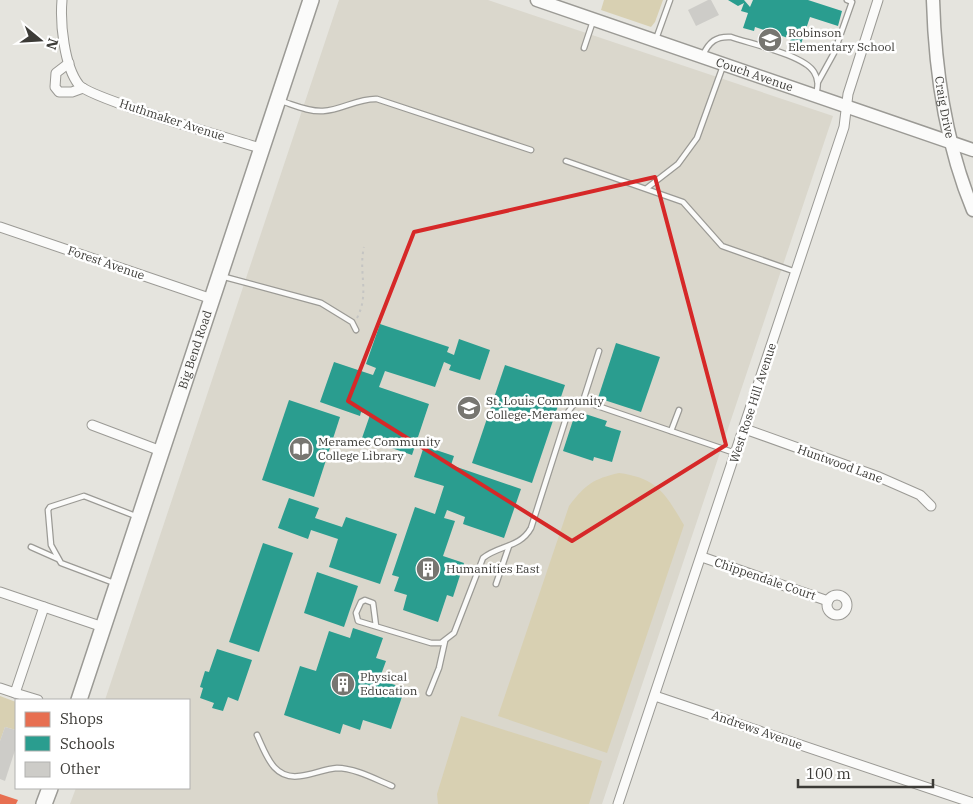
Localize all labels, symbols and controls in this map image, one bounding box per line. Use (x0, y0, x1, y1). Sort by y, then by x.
north arrow (15, 15, 65, 65)
place label: Robinson Elementary School (788, 25, 895, 54)
school or university icon: Robinson Elementary School (757, 27, 783, 53)
text: N (42, 36, 63, 52)
street label: Couch Avenue (714, 54, 795, 95)
street label: Craig Drive (932, 75, 958, 140)
street label: Huthmaker Avenue (117, 95, 227, 144)
street label: Forest Avenue (66, 242, 147, 283)
street label: Big Bend Road (175, 308, 215, 391)
street label: West Rose Hill Avenue (726, 341, 779, 465)
place label: St. Louis Community College-Meramec (486, 393, 605, 422)
school or university icon: St. Louis Community College-Meramec (456, 395, 482, 421)
place label: Meramec Community College Library (318, 434, 441, 463)
library icon: Meramec Community College Library (288, 436, 314, 462)
street label: Huntwood Lane (795, 441, 885, 486)
street label: Chippendale Court (713, 554, 818, 603)
building icon: Humanities East (415, 556, 441, 582)
place label: Humanities East (446, 561, 540, 576)
place label: Physical Education (360, 669, 418, 698)
building icon: Physical Education (330, 671, 356, 697)
legend (15, 699, 190, 789)
street label: Andrews Avenue (710, 707, 805, 752)
text: Shops (60, 709, 103, 728)
text: Schools (60, 734, 115, 753)
scale bar (798, 756, 933, 788)
text: Other (60, 759, 100, 778)
text: 100 m (806, 764, 851, 783)

